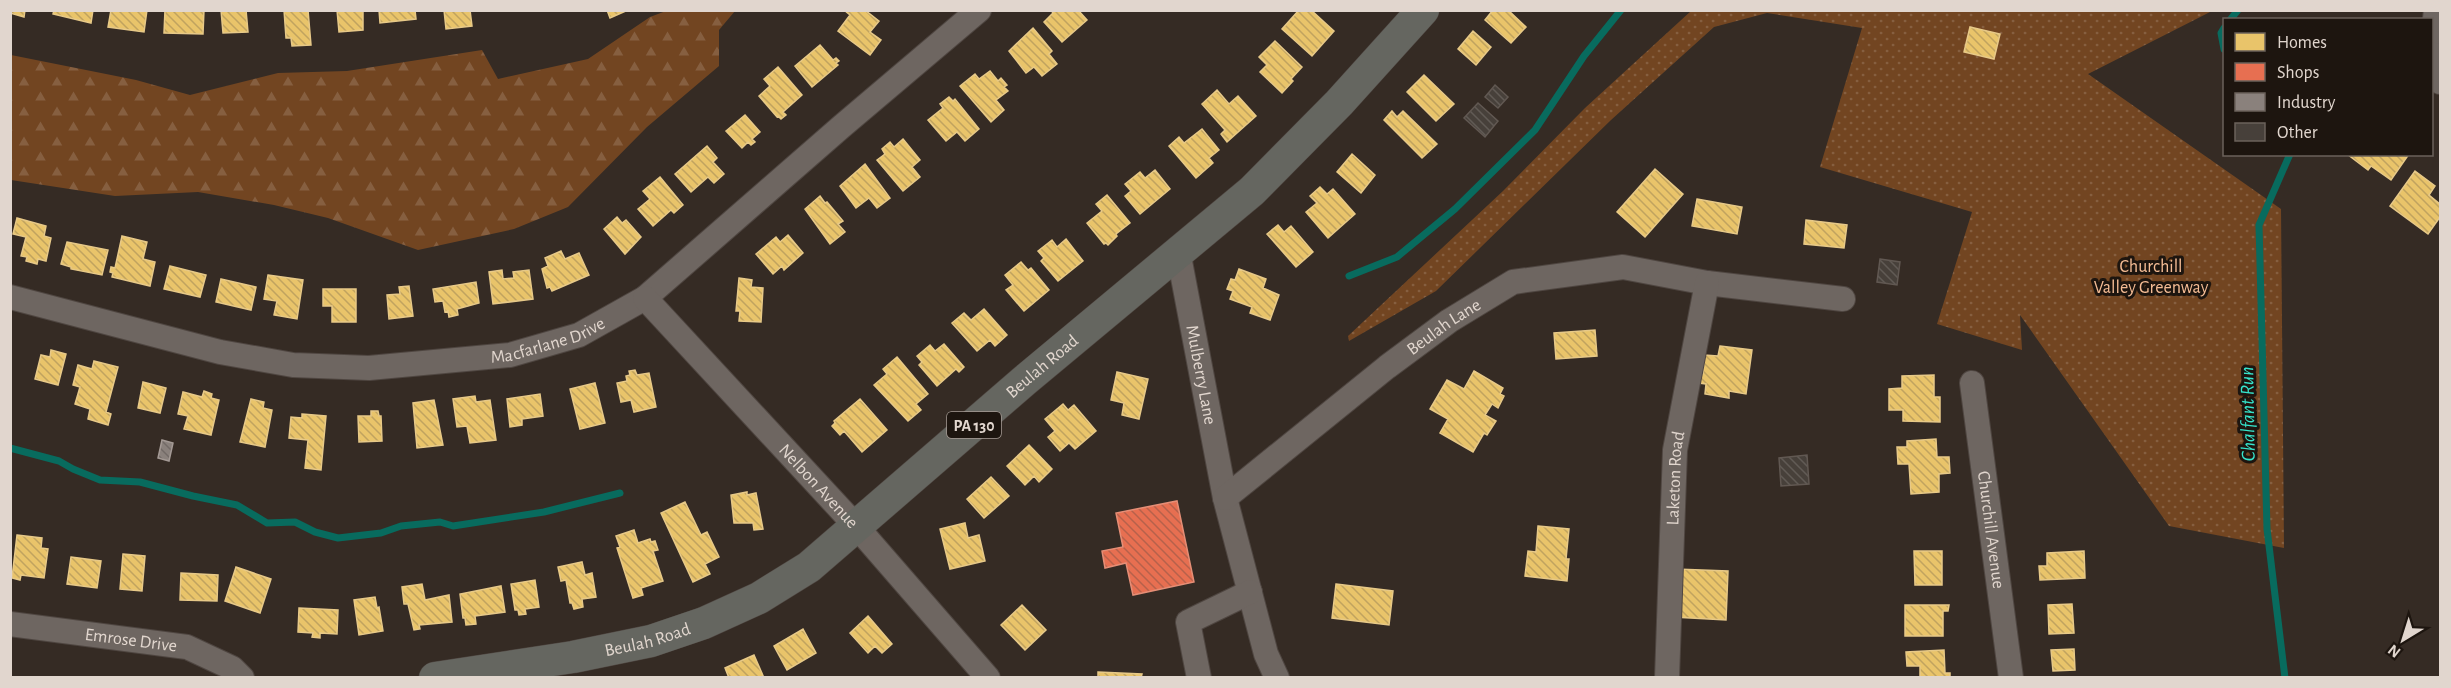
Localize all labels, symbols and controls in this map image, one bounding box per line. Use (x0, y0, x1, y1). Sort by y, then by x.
legend (2223, 18, 2433, 156)
text: Homes (2277, 34, 2327, 52)
text: Shops (2277, 64, 2319, 82)
text: Industry (2277, 94, 2336, 112)
text: Other (2277, 124, 2318, 142)
park label: Churchill Valley Greenway (2094, 258, 2209, 297)
street label: Beulah Lane (1404, 296, 1484, 359)
street label: Macfarlane Drive (490, 314, 608, 367)
street label: Mulberry Lane (1182, 324, 1219, 426)
street label: Beulah Road (1003, 332, 1082, 402)
water label: Chalfant Run (2237, 366, 2259, 462)
road number: PA 130 (947, 412, 1001, 438)
street label: Laketon Road (1664, 430, 1688, 526)
street label: Nelbon Avenue (775, 441, 861, 532)
street label: Churchill Avenue (1974, 470, 2007, 590)
north arrow (2373, 610, 2433, 670)
street label: Beulah Road (603, 620, 693, 660)
street label: Emrose Drive (84, 626, 178, 656)
text: N (2385, 641, 2404, 661)

